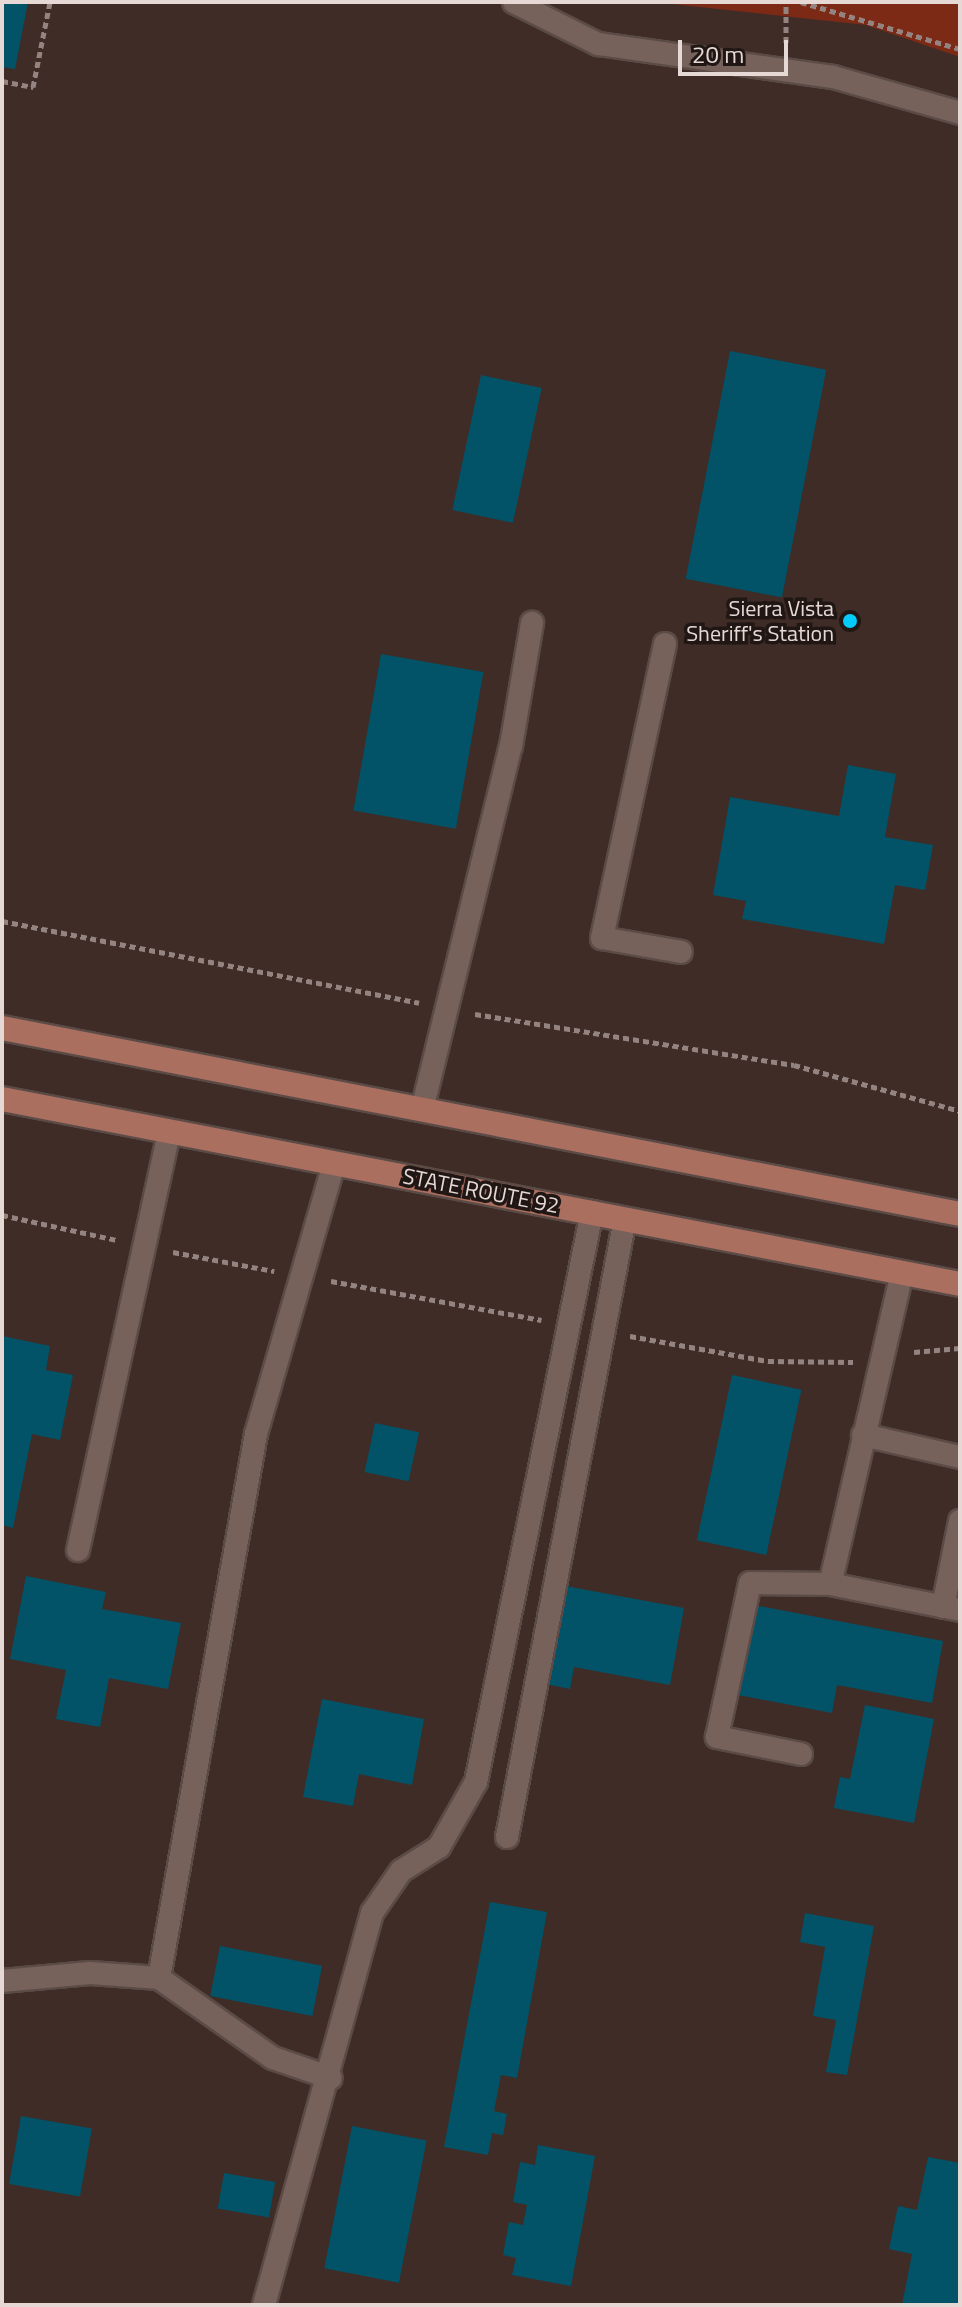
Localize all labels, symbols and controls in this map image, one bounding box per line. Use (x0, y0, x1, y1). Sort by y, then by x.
scale bar (682, 24, 792, 74)
text: 20 m (692, 36, 744, 72)
place label: Sierra Vista Sheriff's Station (686, 595, 834, 646)
marker: Sierra Vista Sheriff's Station (841, 612, 859, 630)
street label: STATE ROUTE 92 (401, 1163, 561, 1219)

